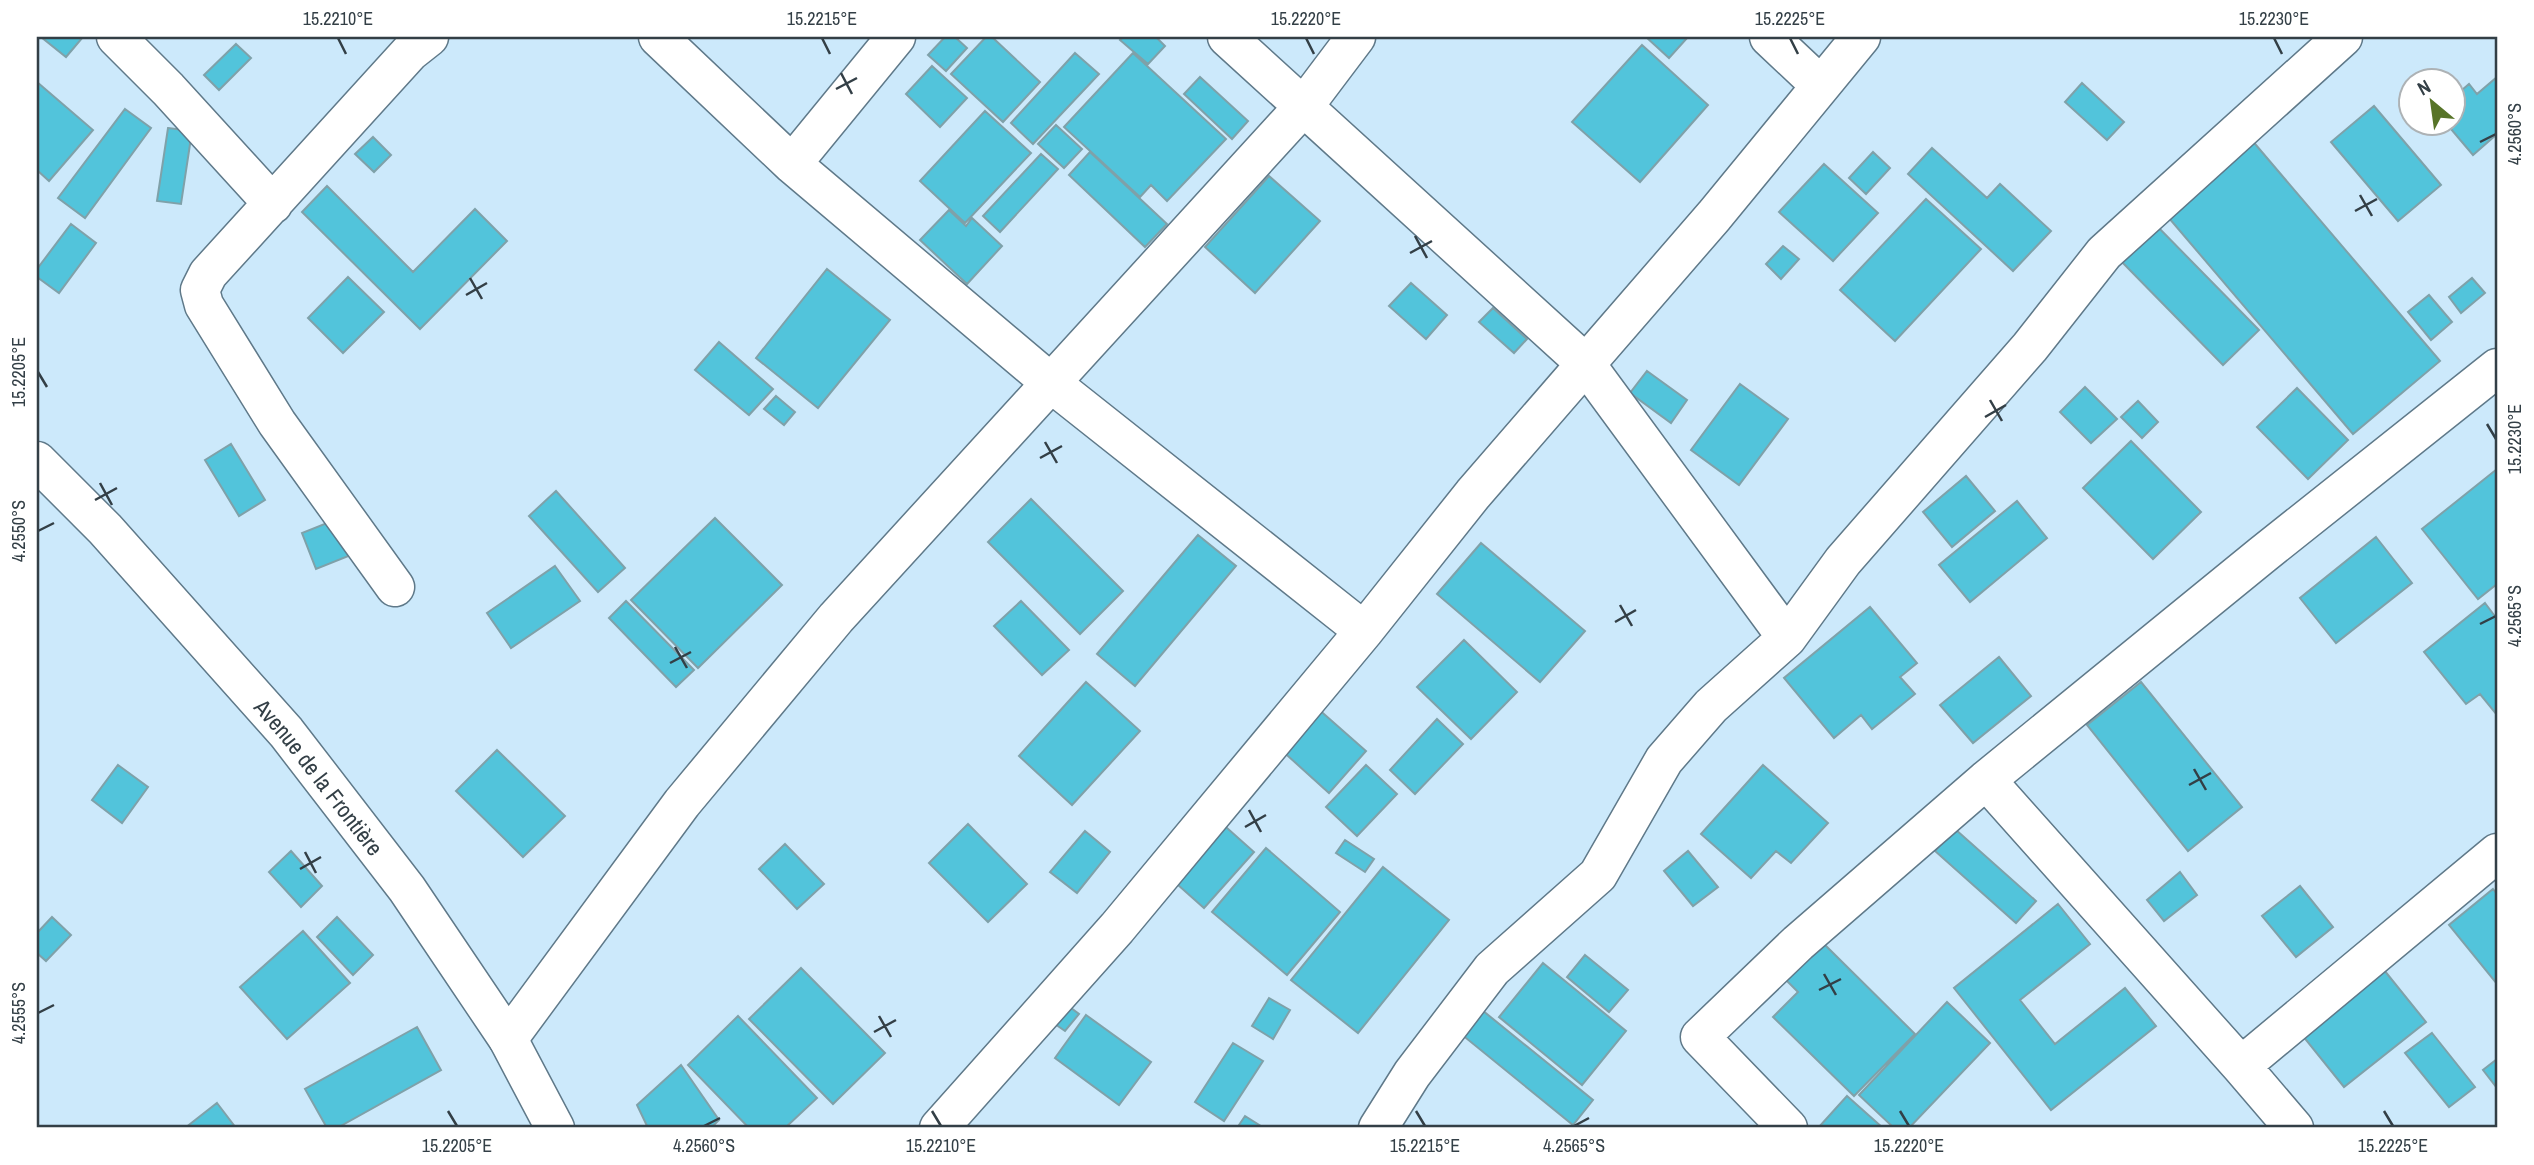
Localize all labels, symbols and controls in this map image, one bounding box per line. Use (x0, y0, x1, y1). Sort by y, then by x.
text: 15.2210°E (303, 6, 373, 31)
text: 15.2215°E (787, 6, 857, 31)
text: 15.2220°E (1271, 6, 1341, 31)
text: 15.2225°E (1755, 6, 1825, 31)
text: 15.2230°E (2239, 6, 2309, 31)
north arrow (2398, 66, 2468, 136)
text: N (2413, 73, 2435, 101)
text: 4.2560°S (2502, 103, 2527, 165)
text: 15.2205°E (6, 337, 31, 407)
text: 15.2230°E (2502, 404, 2527, 474)
text: 4.2550°S (6, 500, 31, 562)
text: 4.2565°S (2502, 585, 2527, 647)
street label: Avenue de la Frontière (247, 691, 391, 862)
text: 4.2555°S (6, 982, 31, 1044)
text: 15.2205°E (422, 1133, 492, 1158)
text: 4.2560°S (673, 1133, 735, 1158)
text: 15.2210°E (906, 1133, 976, 1158)
text: 15.2215°E (1390, 1133, 1460, 1158)
text: 4.2565°S (1543, 1133, 1605, 1158)
text: 15.2220°E (1874, 1133, 1944, 1158)
text: 15.2225°E (2358, 1133, 2428, 1158)

